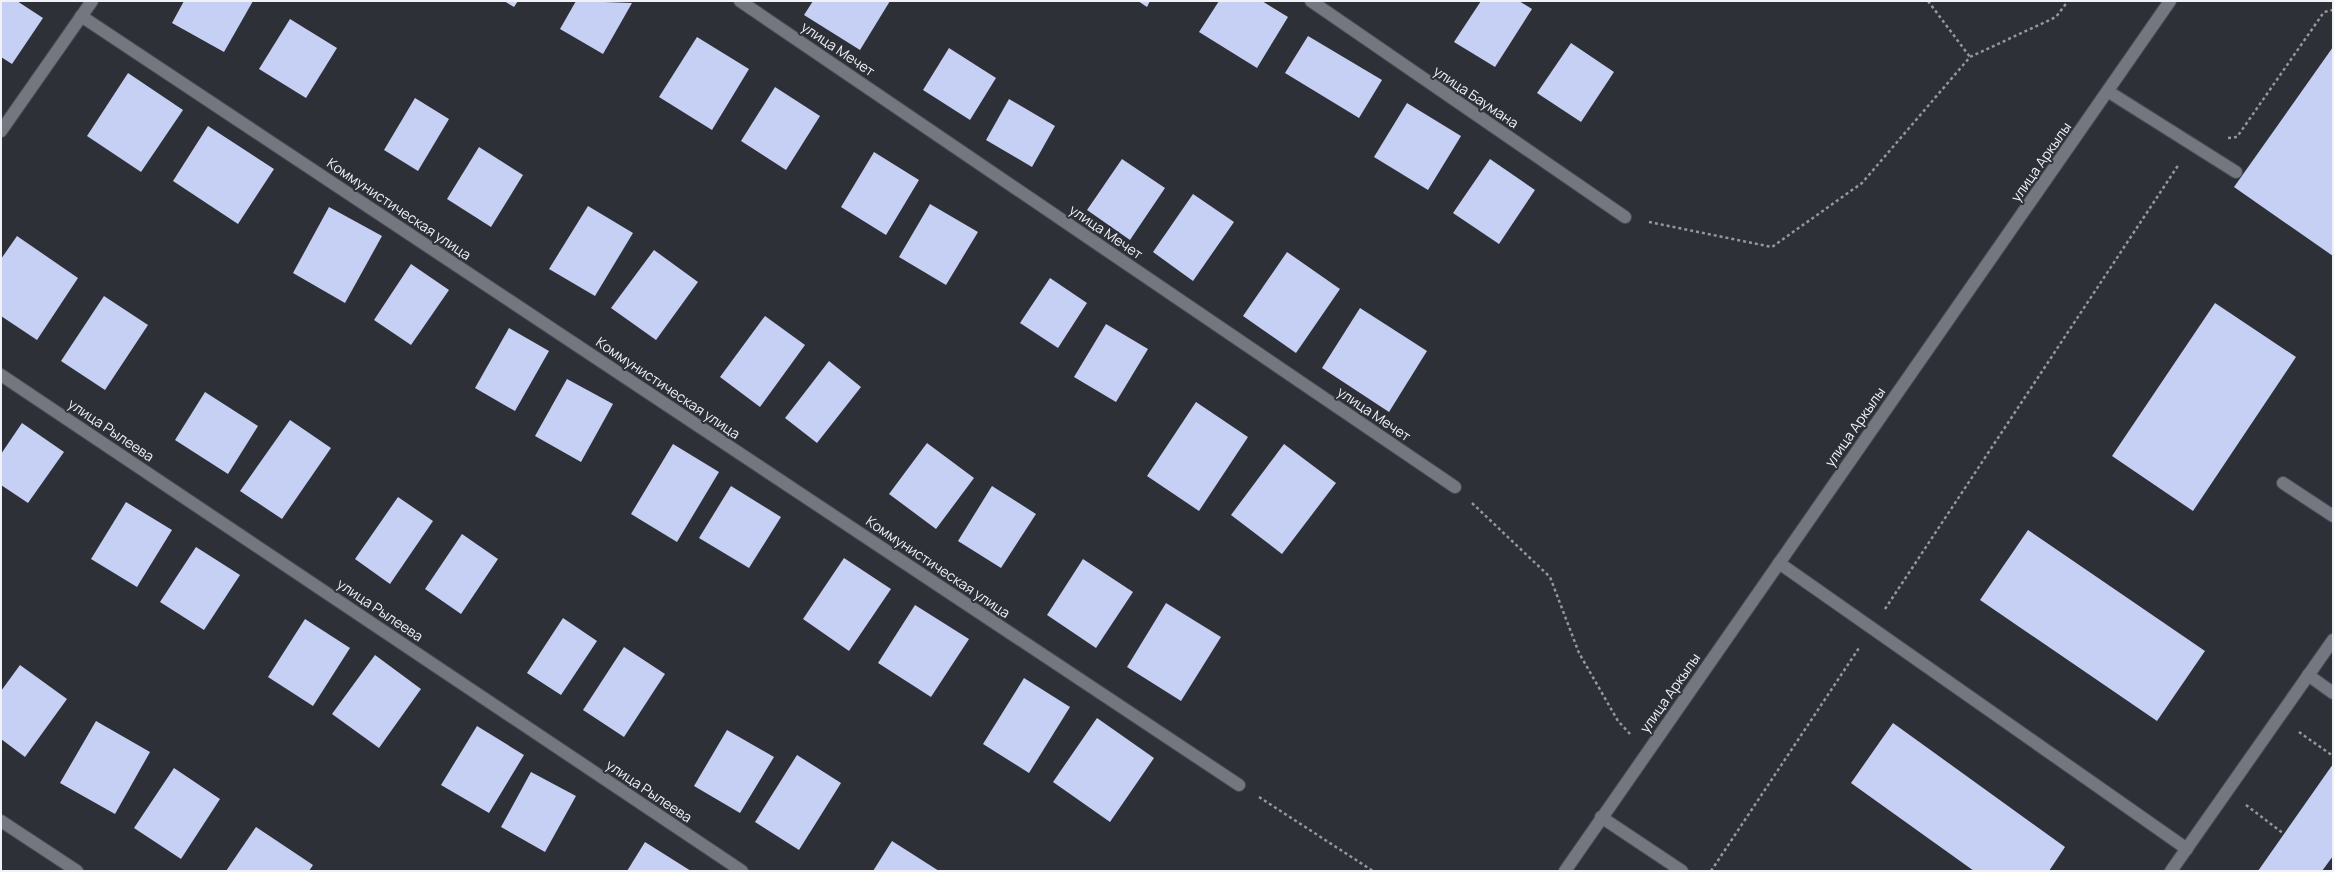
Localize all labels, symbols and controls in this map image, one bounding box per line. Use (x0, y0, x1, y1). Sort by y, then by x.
street label: улица Мечет (798, 17, 879, 80)
street label: улица Баумана (1430, 61, 1523, 132)
street label: улица Аркылы (2006, 118, 2075, 205)
street label: Коммунистическая улица (323, 153, 475, 264)
street label: улица Мечет (1066, 200, 1147, 263)
street label: Коммунистическая улица (592, 332, 744, 443)
street label: улица Мечет (1334, 382, 1415, 445)
street label: улица Аркылы (1820, 383, 1889, 470)
street label: улица Рылеева (65, 394, 158, 465)
street label: Коммунистическая улица (862, 511, 1014, 622)
street label: улица Рылеева (334, 574, 427, 645)
street label: улица Аркылы (1635, 649, 1704, 736)
street label: улица Рылеева (603, 755, 696, 826)

